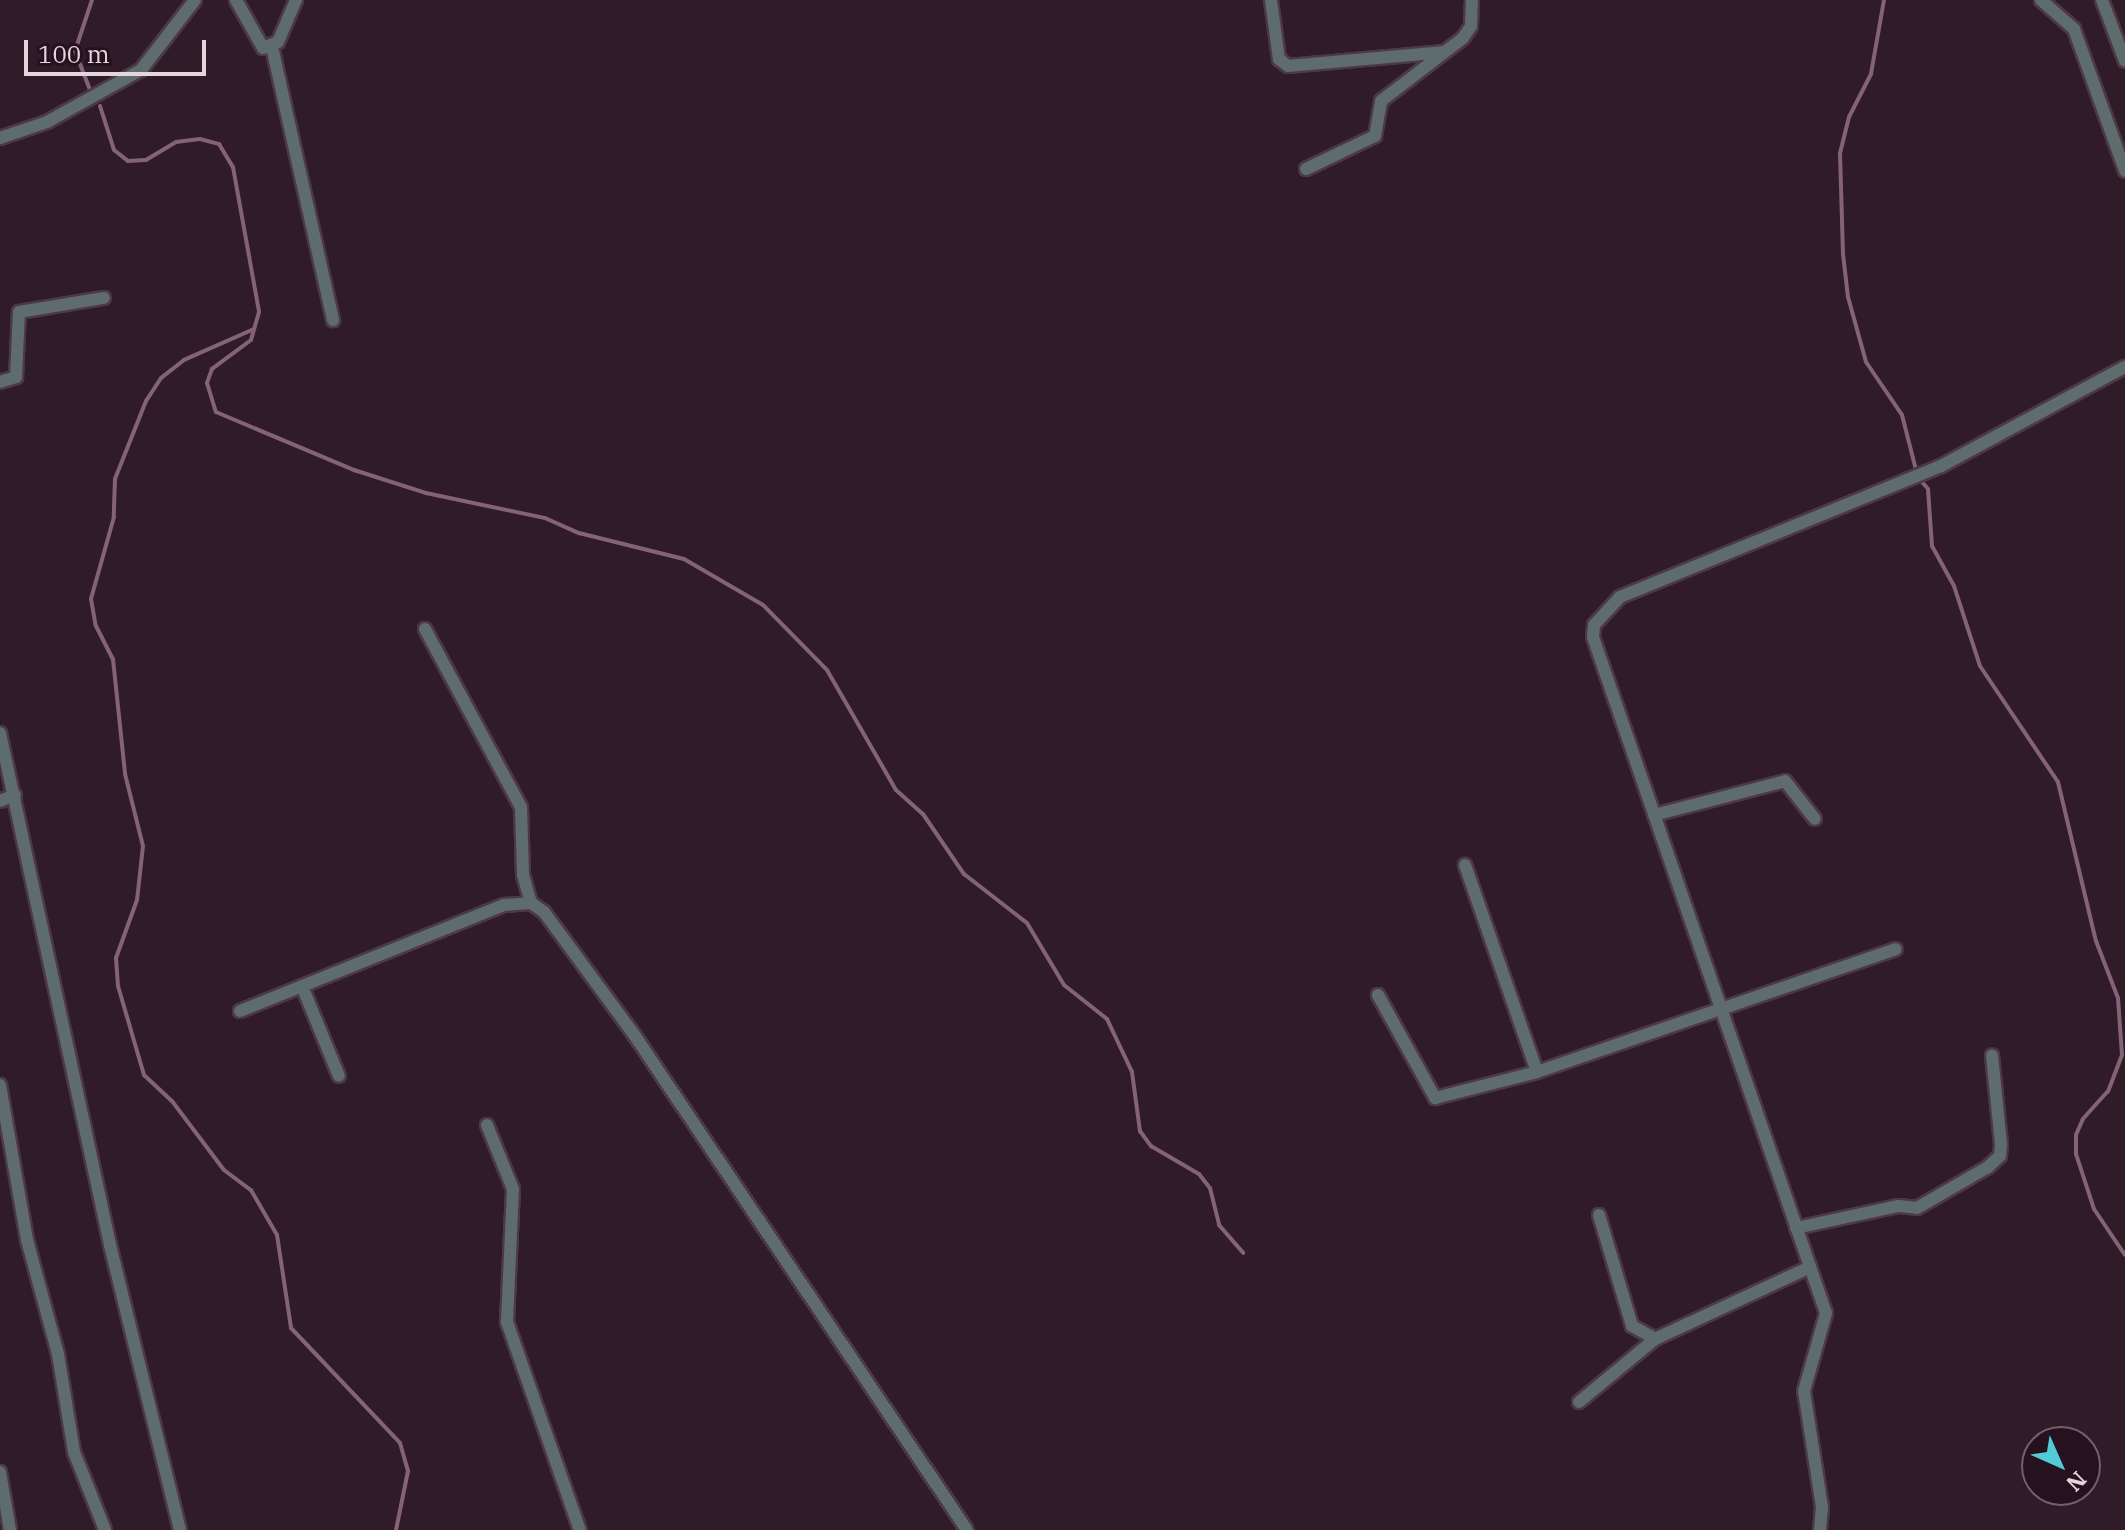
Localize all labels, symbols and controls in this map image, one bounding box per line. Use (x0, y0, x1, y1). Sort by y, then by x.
scale bar (28, 24, 210, 74)
text: 100 m (38, 38, 110, 70)
north arrow (2021, 1426, 2101, 1506)
text: N (2061, 1466, 2093, 1498)

